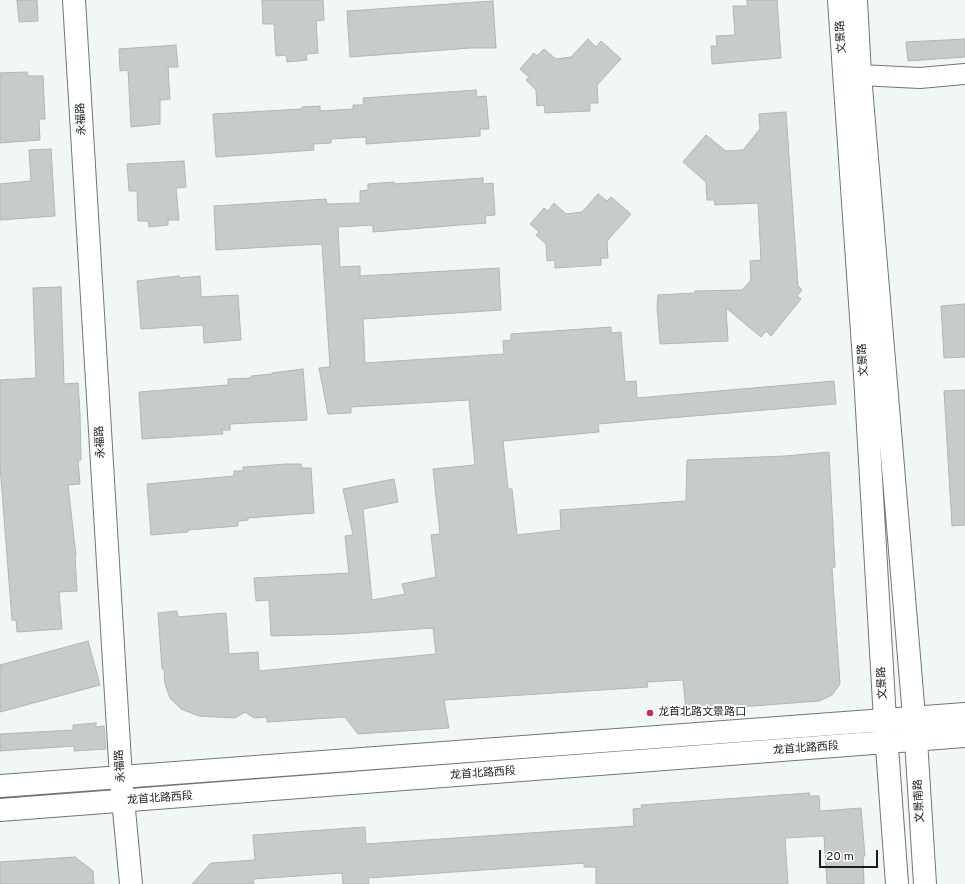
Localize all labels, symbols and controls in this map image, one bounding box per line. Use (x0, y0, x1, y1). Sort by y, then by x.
street label: 文景路 (834, 20, 850, 54)
street label: 永福路 (75, 102, 89, 136)
street label: 文景路 (856, 343, 872, 377)
street label: 永福路 (94, 425, 108, 459)
street label: 文景路 (876, 666, 890, 700)
place label: 龙首北路文景路口 (658, 706, 746, 720)
marker: 龙首北路文景路口 (645, 708, 655, 718)
street label: 龙首北路西段 (773, 740, 839, 758)
street label: 永福路 (113, 749, 129, 783)
street label: 龙首北路西段 (450, 765, 516, 783)
street label: 文景南路 (912, 779, 928, 823)
street label: 龙首北路西段 (127, 790, 193, 808)
scale bar (821, 842, 880, 868)
text: 20 m (826, 849, 854, 865)

